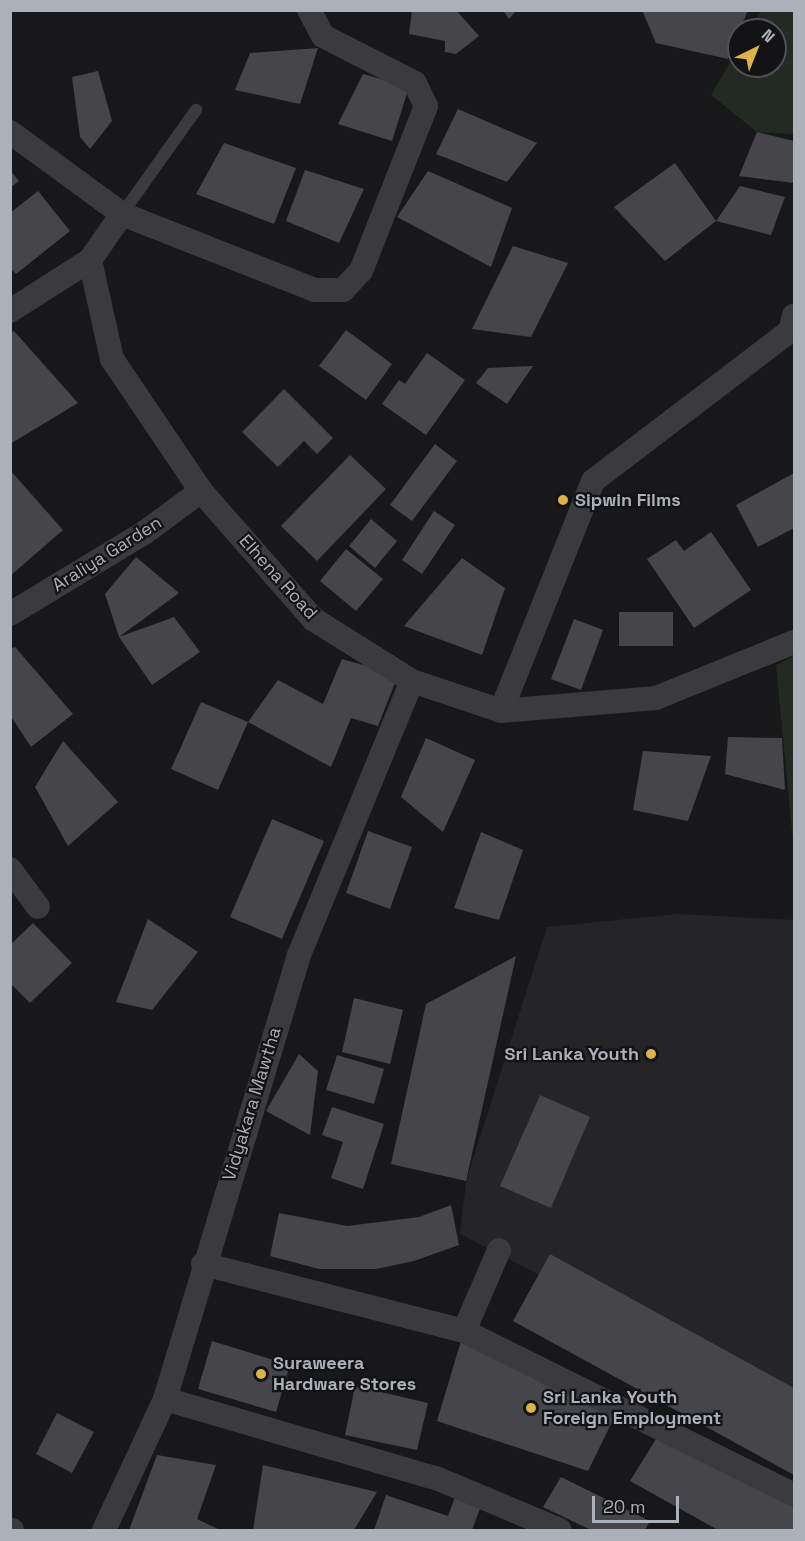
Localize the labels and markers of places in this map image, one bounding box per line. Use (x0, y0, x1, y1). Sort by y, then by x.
place label: Sipwin Films (575, 489, 681, 511)
marker: Sipwin Films (556, 493, 570, 507)
place label: Sri Lanka Youth (504, 1043, 639, 1065)
marker: Sri Lanka Youth (644, 1047, 658, 1061)
place label: Suraweera Hardware Stores (273, 1353, 416, 1396)
marker: Suraweera Hardware Stores (254, 1367, 268, 1381)
place label: Sri Lanka Youth Foreign Employment (543, 1387, 721, 1430)
marker: Sri Lanka Youth Foreign Employment (524, 1401, 538, 1415)

